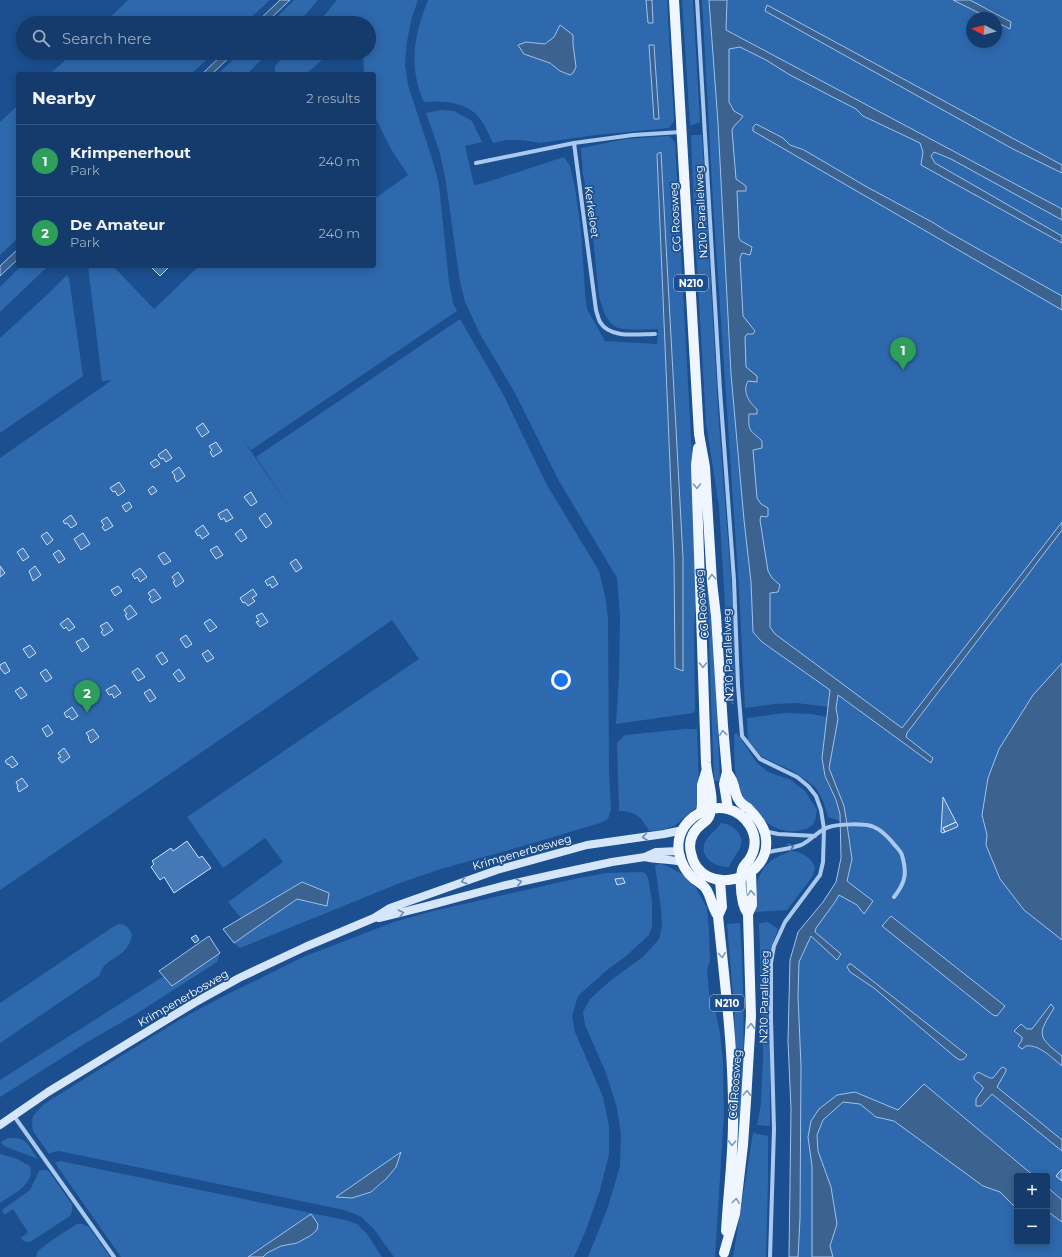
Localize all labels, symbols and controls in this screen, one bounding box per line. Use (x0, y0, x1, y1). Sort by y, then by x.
north arrow (966, 12, 1002, 48)
search box (16, 16, 376, 60)
icon: search (30, 27, 52, 49)
text: Search here (62, 29, 151, 48)
text: Nearby (32, 88, 96, 108)
text: 2 results (306, 90, 360, 106)
text: Krimpenerhout (70, 143, 191, 162)
text: 1 (42, 153, 48, 169)
text: 240 m (319, 153, 360, 169)
text: Park (70, 162, 100, 178)
street label: N210 Parallelweg (692, 165, 710, 259)
street label: CG Roosweg (666, 182, 684, 252)
street label: Kerkeloet (581, 185, 603, 239)
text: De Amateur (70, 215, 165, 234)
text: 2 (41, 225, 49, 241)
text: 240 m (319, 225, 360, 241)
text: Park (70, 234, 100, 250)
road number: N210 (674, 275, 708, 291)
pin: 1 (890, 337, 916, 370)
one-way arrow (693, 483, 702, 489)
street label: CG Roosweg (692, 569, 712, 639)
one-way arrow (707, 574, 716, 580)
street label: N210 Parallelweg (719, 608, 737, 702)
one-way arrow (699, 662, 707, 668)
your location (551, 670, 571, 690)
pin: 2 (74, 680, 100, 713)
one-way arrow (719, 730, 728, 736)
street label: Krimpenerbosweg (471, 831, 573, 873)
one-way arrow (642, 832, 648, 841)
one-way arrow (788, 844, 794, 852)
one-way arrow (461, 876, 468, 885)
one-way arrow (515, 878, 522, 887)
one-way arrow (747, 890, 755, 896)
one-way arrow (397, 909, 404, 918)
street label: N210 Parallelweg (756, 950, 772, 1044)
one-way arrow (717, 952, 726, 958)
street label: Krimpenerbosweg (135, 966, 231, 1030)
road number: N210 (710, 995, 744, 1011)
one-way arrow (746, 1023, 755, 1029)
street label: CG Roosweg (726, 1049, 744, 1119)
one-way arrow (742, 1089, 751, 1096)
one-way arrow (728, 1140, 736, 1146)
map controls (1014, 1173, 1050, 1245)
button: + (1014, 1173, 1050, 1209)
one-way arrow (731, 1198, 740, 1204)
button: − (1014, 1209, 1050, 1245)

